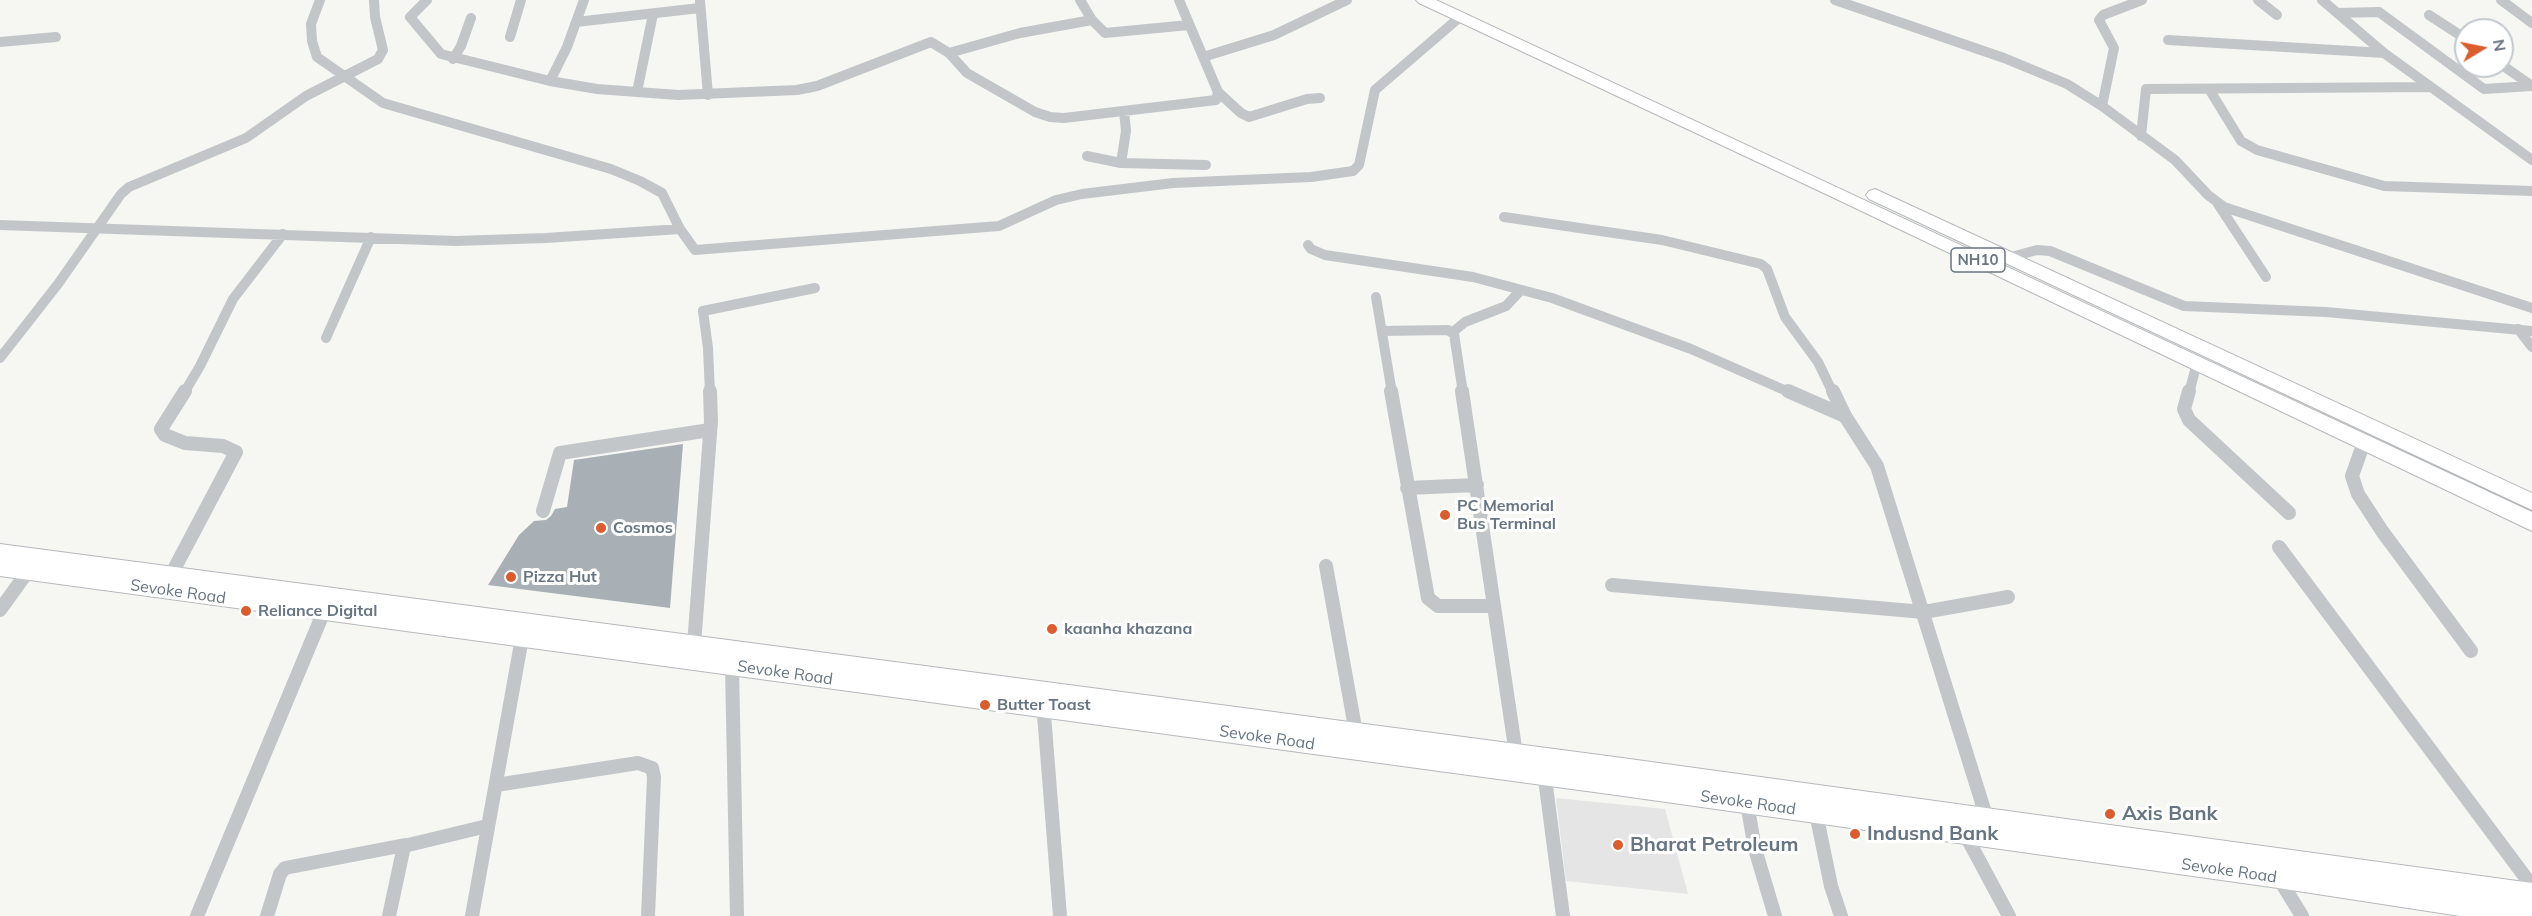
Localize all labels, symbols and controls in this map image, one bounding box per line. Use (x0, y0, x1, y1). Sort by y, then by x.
north arrow (2454, 18, 2514, 78)
text: N (2489, 38, 2511, 53)
road number: NH10 (1951, 248, 2005, 272)
place label: PC Memorial Bus Terminal (1457, 496, 1556, 534)
marker: PC Memorial Bus Terminal (1438, 508, 1452, 522)
place label: Cosmos (613, 518, 673, 538)
marker: Cosmos (594, 521, 608, 535)
place label: Pizza Hut (523, 567, 597, 587)
marker: Pizza Hut (504, 570, 518, 584)
street label: Sevoke Road (129, 576, 227, 608)
place label: Reliance Digital (258, 601, 377, 621)
marker: Reliance Digital (239, 604, 253, 618)
place label: kaanha khazana (1064, 619, 1192, 639)
marker: kaanha khazana (1045, 622, 1059, 636)
street label: Sevoke Road (736, 657, 834, 689)
place label: Butter Toast (997, 695, 1091, 715)
marker: Butter Toast (978, 698, 992, 712)
street label: Sevoke Road (1218, 722, 1316, 754)
street label: Sevoke Road (1699, 787, 1797, 819)
place label: Axis Bank (2122, 802, 2218, 826)
marker: Axis Bank (2103, 807, 2117, 821)
place label: Indusnd Bank (1867, 822, 1998, 846)
marker: Indusnd Bank (1848, 827, 1862, 841)
place label: Bharat Petroleum (1630, 833, 1798, 857)
marker: Bharat Petroleum (1611, 838, 1625, 852)
street label: Sevoke Road (2180, 855, 2278, 887)

